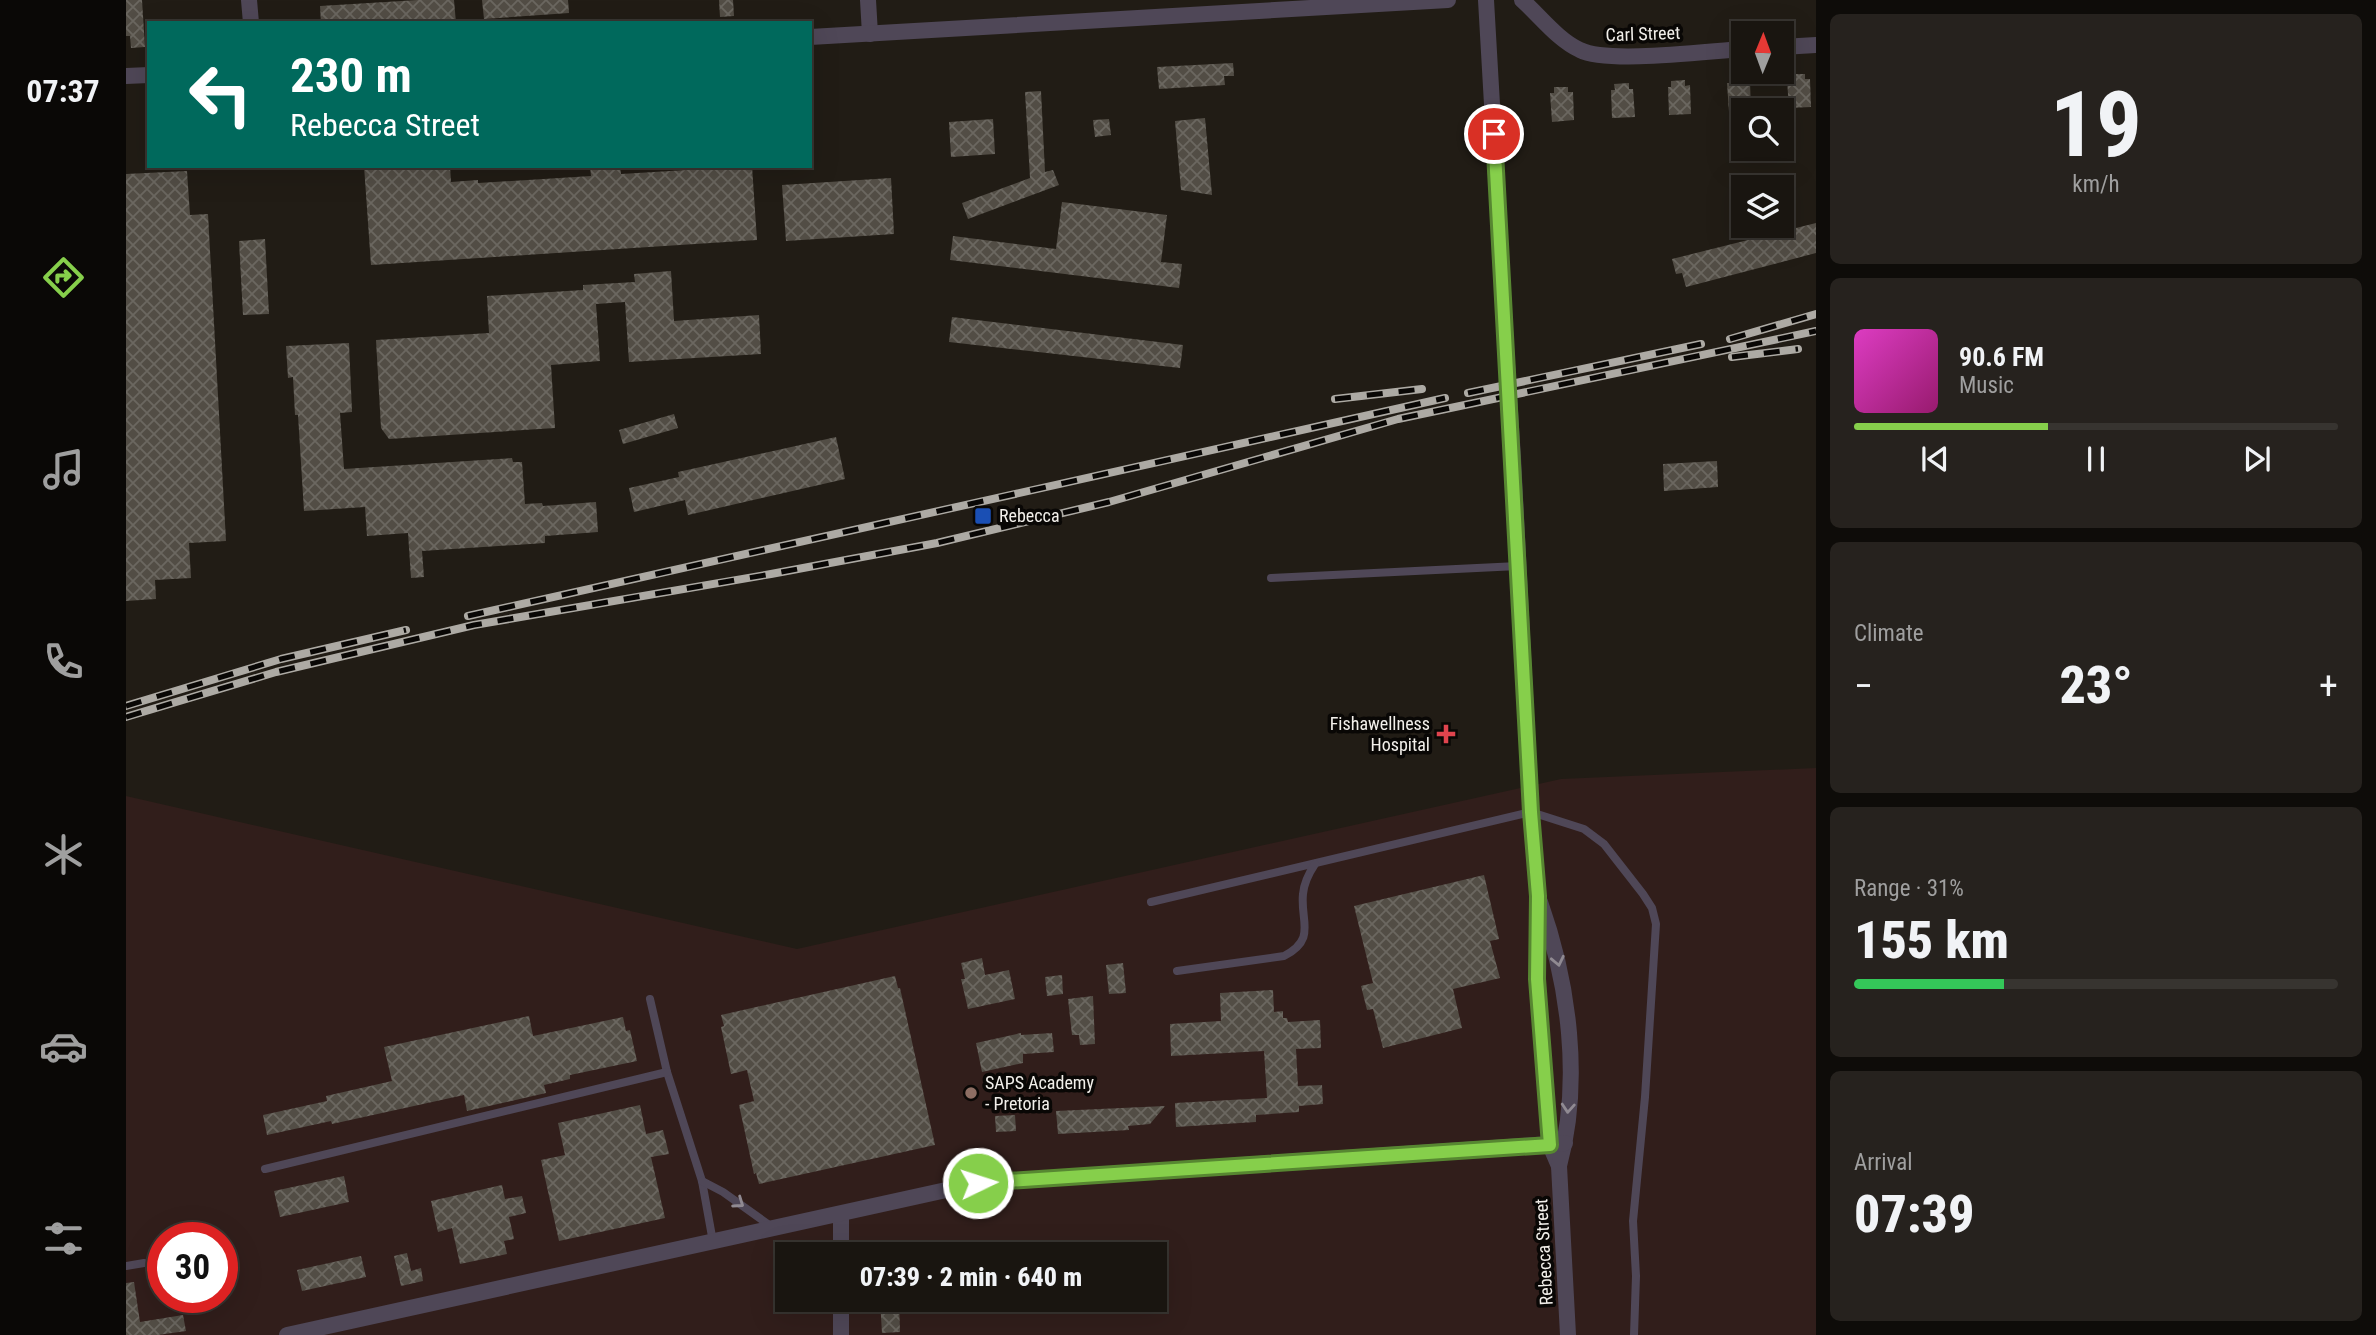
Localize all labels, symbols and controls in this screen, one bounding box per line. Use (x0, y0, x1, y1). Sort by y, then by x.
north arrow (1731, 21, 1794, 84)
map controls (1731, 21, 1794, 238)
street label: Carl Street (1605, 22, 1681, 45)
text: 230 m (290, 47, 412, 104)
icon: left (175, 49, 266, 140)
text: 07:37 (26, 72, 100, 110)
text: 19 (2050, 72, 2142, 178)
button: search (1731, 98, 1794, 161)
pin (1464, 104, 1524, 164)
text: Rebecca Street (290, 106, 480, 144)
icon: arrive (1475, 115, 1513, 153)
text: km/h (2072, 171, 2120, 198)
button: layers (1731, 175, 1794, 238)
icon: directions (39, 253, 88, 302)
text: 90.6 FM (1959, 342, 2044, 372)
text: Music (1959, 372, 2014, 399)
icon: previous (1916, 440, 1954, 478)
icon: pause (2077, 440, 2115, 478)
icon: next (2238, 440, 2276, 478)
icon: music (39, 445, 88, 494)
place label: Rebecca (999, 505, 1060, 526)
marker: Rebecca (973, 506, 993, 526)
text: Climate (1854, 620, 1924, 647)
icon: phone (39, 637, 88, 686)
text: 23° (2059, 655, 2133, 716)
text: − (1854, 664, 1873, 708)
text: + (2319, 664, 2338, 708)
place label: Fishawellness Hospital (1330, 713, 1430, 755)
marker: Fishawellness Hospital (1436, 724, 1456, 744)
icon: climate (39, 830, 88, 879)
text: Range · 31% (1854, 875, 1964, 902)
text: 155 km (1854, 910, 2009, 971)
one-way arrow (1550, 955, 1565, 967)
icon: car (39, 1022, 88, 1071)
place label: SAPS Academy - Pretoria (985, 1072, 1094, 1114)
marker: SAPS Academy - Pretoria (963, 1085, 979, 1101)
one-way arrow (1561, 1103, 1576, 1114)
position arrow (941, 1146, 1015, 1220)
text: Arrival (1854, 1149, 1913, 1176)
text: 07:39 (1854, 1184, 1974, 1245)
one-way arrow (731, 1195, 744, 1207)
street label: Rebecca Street (1530, 1198, 1557, 1306)
icon: filters (39, 1214, 88, 1263)
speed limit sign: 30 (147, 1222, 238, 1313)
text: 07:39 · 2 min · 640 m (860, 1262, 1082, 1292)

